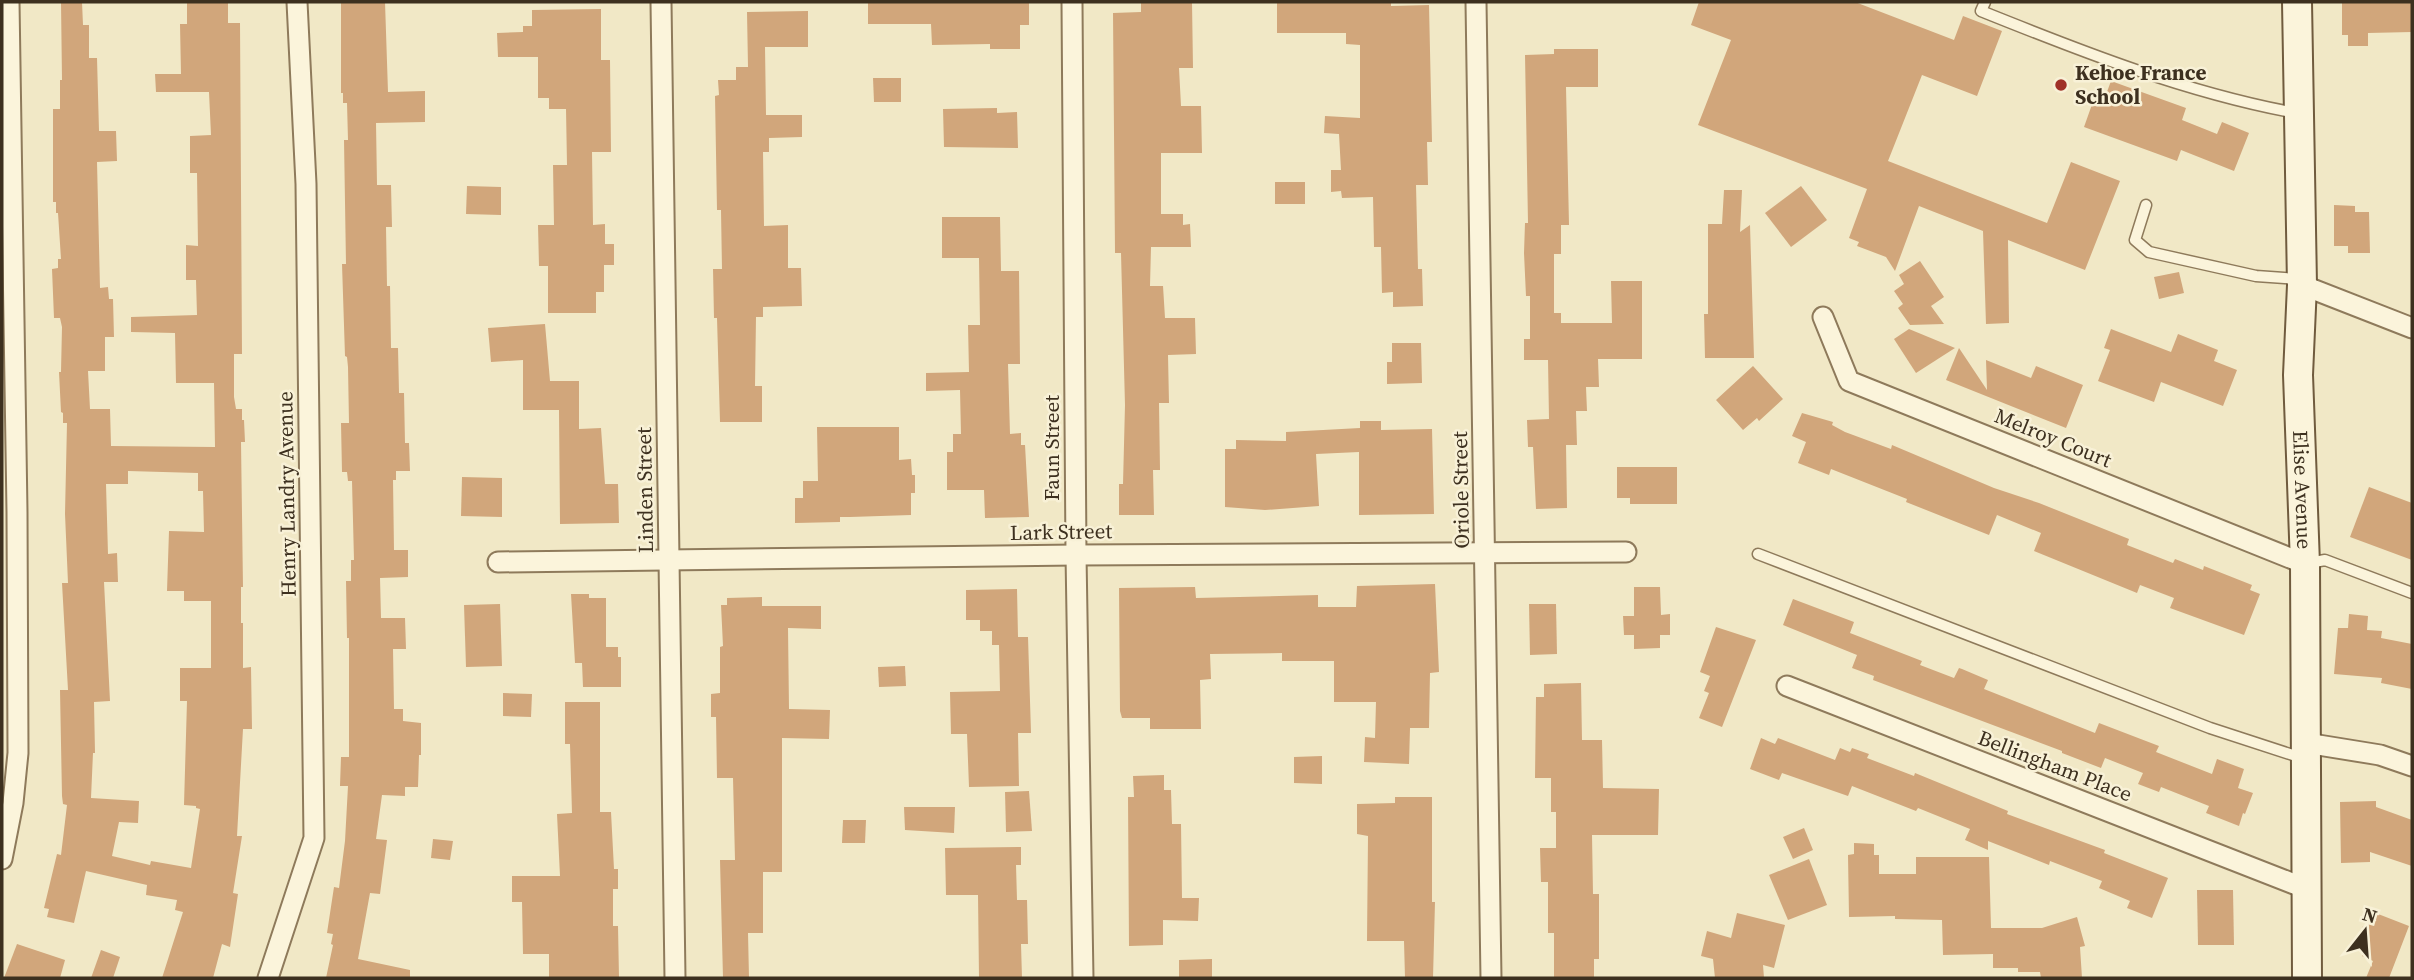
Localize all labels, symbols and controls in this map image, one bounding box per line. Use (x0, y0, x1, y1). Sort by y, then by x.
place label: Kehoe France School (2075, 58, 2206, 111)
marker: Kehoe France School (2053, 77, 2069, 93)
street label: Henry Landry Avenue (270, 391, 303, 597)
street label: Faun Street (1037, 395, 1066, 501)
street label: Melroy Court (1990, 401, 2116, 474)
street label: Linden Street (629, 427, 660, 553)
street label: Elise Avenue (2286, 430, 2319, 550)
street label: Oriole Street (1445, 431, 1476, 549)
street label: Lark Street (1010, 516, 1113, 547)
street label: Bellingham Place (1974, 723, 2136, 808)
north arrow (2330, 896, 2400, 966)
text: N (2360, 900, 2381, 929)

